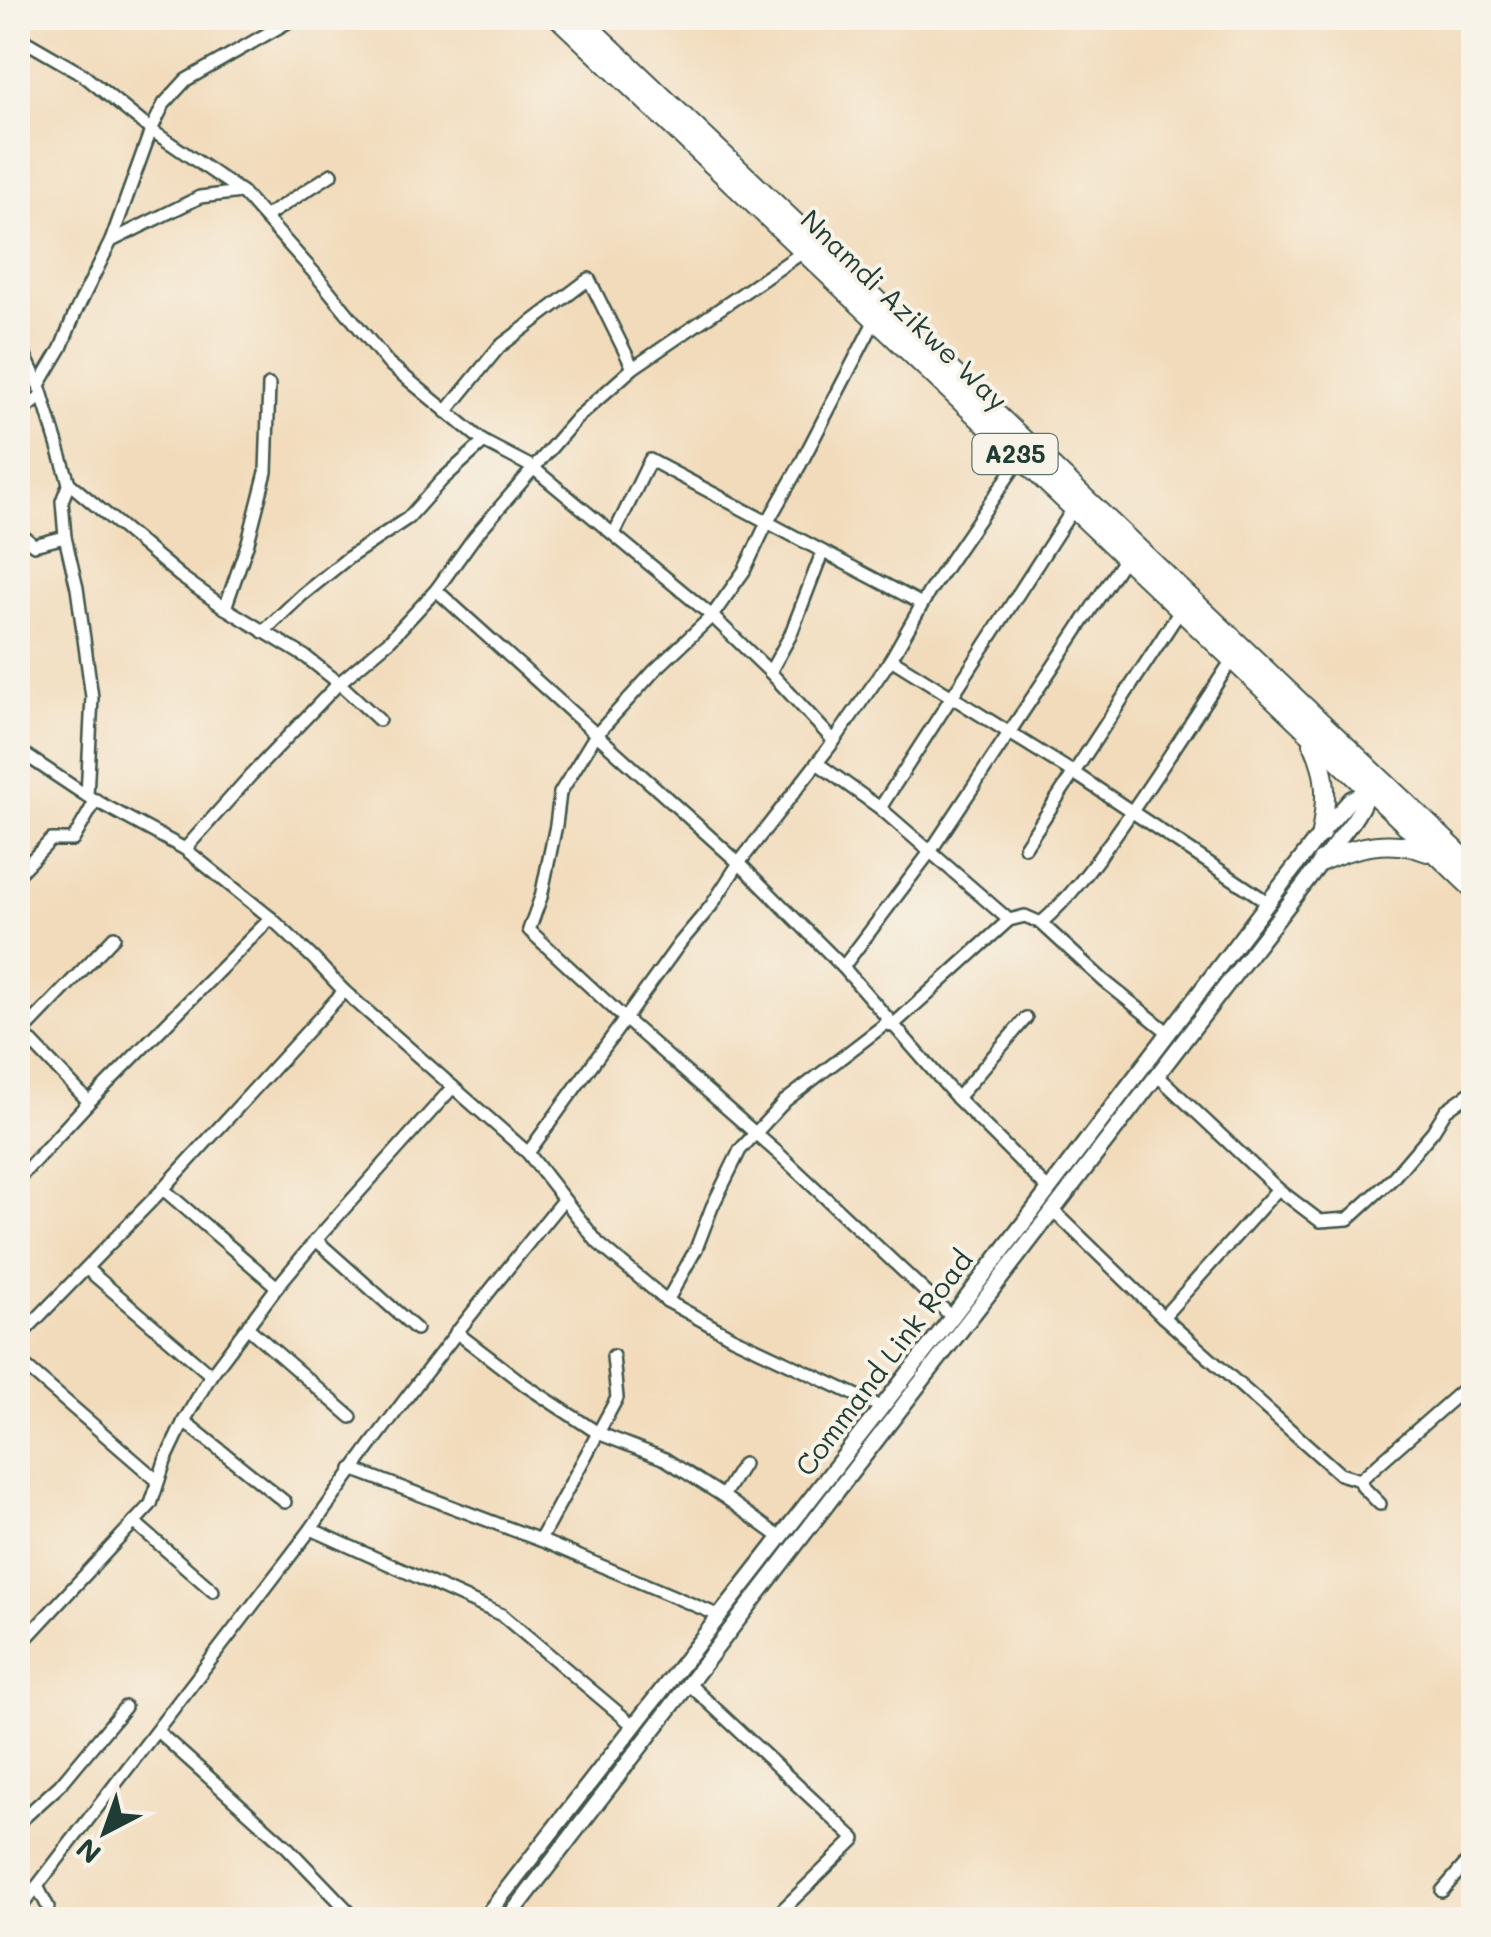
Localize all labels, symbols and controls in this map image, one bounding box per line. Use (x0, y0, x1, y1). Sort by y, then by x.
street label: Nnamdi Azikwe Way (794, 201, 1016, 417)
road number: A235 (972, 434, 1058, 474)
street label: Command Link Road (787, 1242, 980, 1482)
north arrow (55, 1782, 155, 1882)
text: N (68, 1831, 108, 1872)

